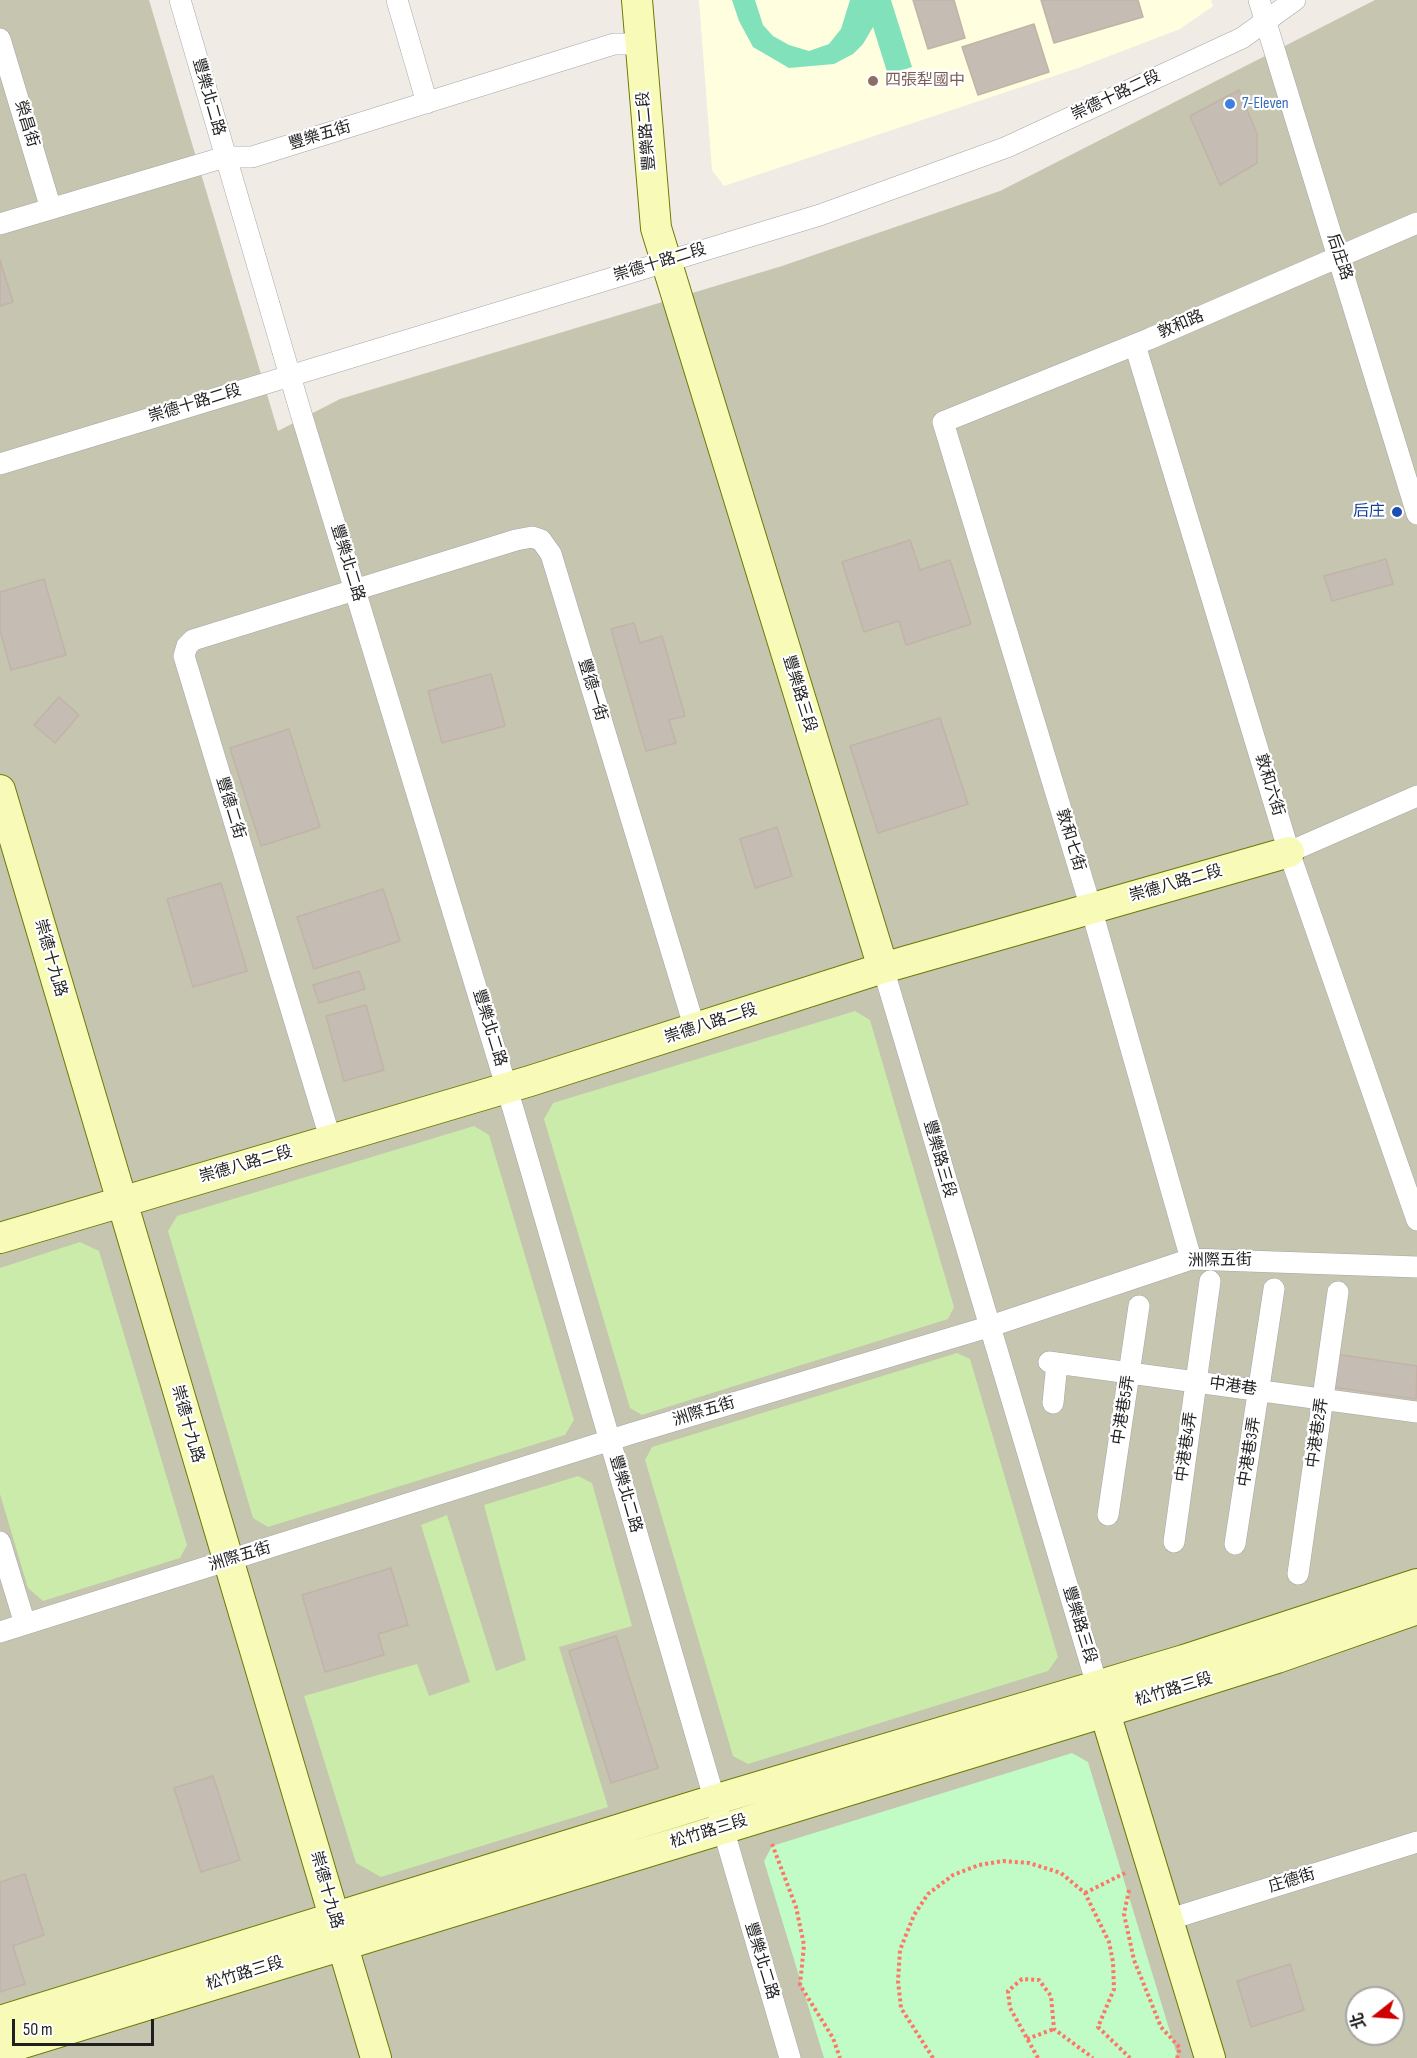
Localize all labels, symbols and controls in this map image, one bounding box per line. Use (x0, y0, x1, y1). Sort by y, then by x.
street label: 豐樂北二路 (188, 56, 228, 138)
street label: 崇德十路二段 (1068, 67, 1164, 125)
place label: 四張犁國中 (885, 71, 965, 91)
marker: 四張犁國中 (866, 74, 880, 88)
street label: 豐樂路二段 (634, 90, 660, 172)
place label: 7-Eleven (1242, 94, 1289, 114)
marker: 7-Eleven (1223, 97, 1237, 111)
street label: 榮昌街 (10, 98, 42, 150)
street label: 豐樂五街 (287, 117, 353, 155)
street label: 后庄路 (1322, 231, 1356, 283)
street label: 崇德十路二段 (611, 240, 709, 286)
street label: 敦和路 (1155, 307, 1207, 343)
street label: 崇德十路二段 (146, 381, 244, 427)
place label: 后庄 (1353, 502, 1385, 522)
marker: 后庄 (1390, 505, 1404, 519)
street label: 豐樂北二路 (326, 522, 368, 604)
street label: 豐樂路三段 (778, 653, 820, 735)
street label: 豐德一街 (573, 657, 611, 723)
street label: 敦和六街 (1250, 752, 1288, 818)
street label: 豐德二街 (211, 775, 249, 841)
street label: 敦和七街 (1051, 807, 1089, 873)
street label: 崇德八路二段 (1127, 862, 1225, 906)
street label: 崇德十九路 (30, 917, 70, 999)
street label: 豐樂北二路 (468, 987, 510, 1069)
street label: 崇德八路二段 (662, 1000, 760, 1048)
street label: 豐樂路三段 (919, 1118, 959, 1200)
street label: 崇德八路二段 (197, 1143, 295, 1187)
street label: 洲際五街 (1188, 1251, 1252, 1271)
street label: 中港巷5弄 (1109, 1374, 1139, 1446)
street label: 中港巷 (1208, 1374, 1258, 1400)
street label: 崇德十九路 (167, 1383, 207, 1465)
street label: 洲際五街 (671, 1393, 737, 1431)
street label: 中港巷2弄 (1304, 1397, 1332, 1469)
street label: 中港巷4弄 (1173, 1411, 1201, 1483)
street label: 中港巷3弄 (1235, 1416, 1265, 1488)
street label: 豐樂北二路 (605, 1453, 645, 1535)
street label: 洲際五街 (207, 1538, 273, 1576)
street label: 豐樂路三段 (1058, 1584, 1100, 1666)
street label: 松竹路三段 (1133, 1669, 1215, 1711)
street label: 松竹路三段 (668, 1811, 750, 1853)
street label: 崇德十九路 (306, 1849, 346, 1931)
street label: 庄德街 (1266, 1865, 1318, 1897)
street label: 豐樂北二路 (740, 1920, 782, 2002)
street label: 松竹路三段 (204, 1953, 286, 1995)
north arrow (1345, 1986, 1405, 2046)
scale bar (15, 2007, 158, 2045)
text: 北 (1348, 2010, 1371, 2031)
text: 50 m (23, 2019, 53, 2040)

